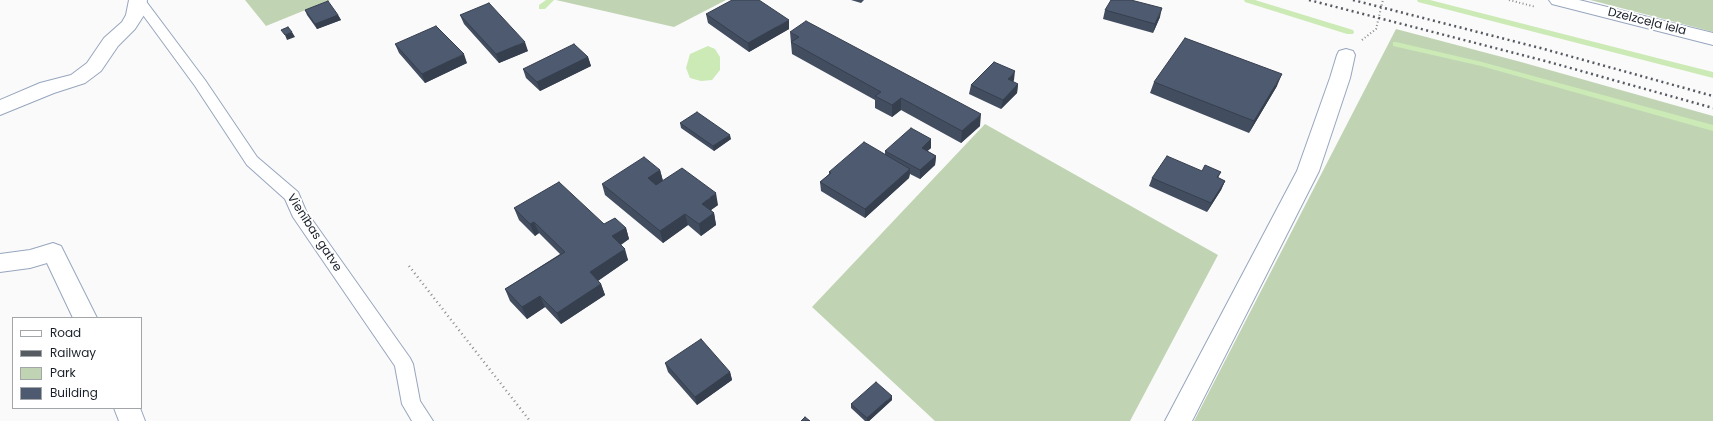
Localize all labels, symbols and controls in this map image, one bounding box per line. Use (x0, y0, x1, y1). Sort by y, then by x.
street label: Dzelzceļa iela (1606, 5, 1688, 39)
street label: Vienības gatve (284, 192, 344, 274)
legend (12, 317, 142, 409)
text: Road (50, 324, 81, 341)
text: Railway (50, 344, 96, 361)
text: Park (50, 364, 76, 381)
text: Building (50, 384, 98, 401)

